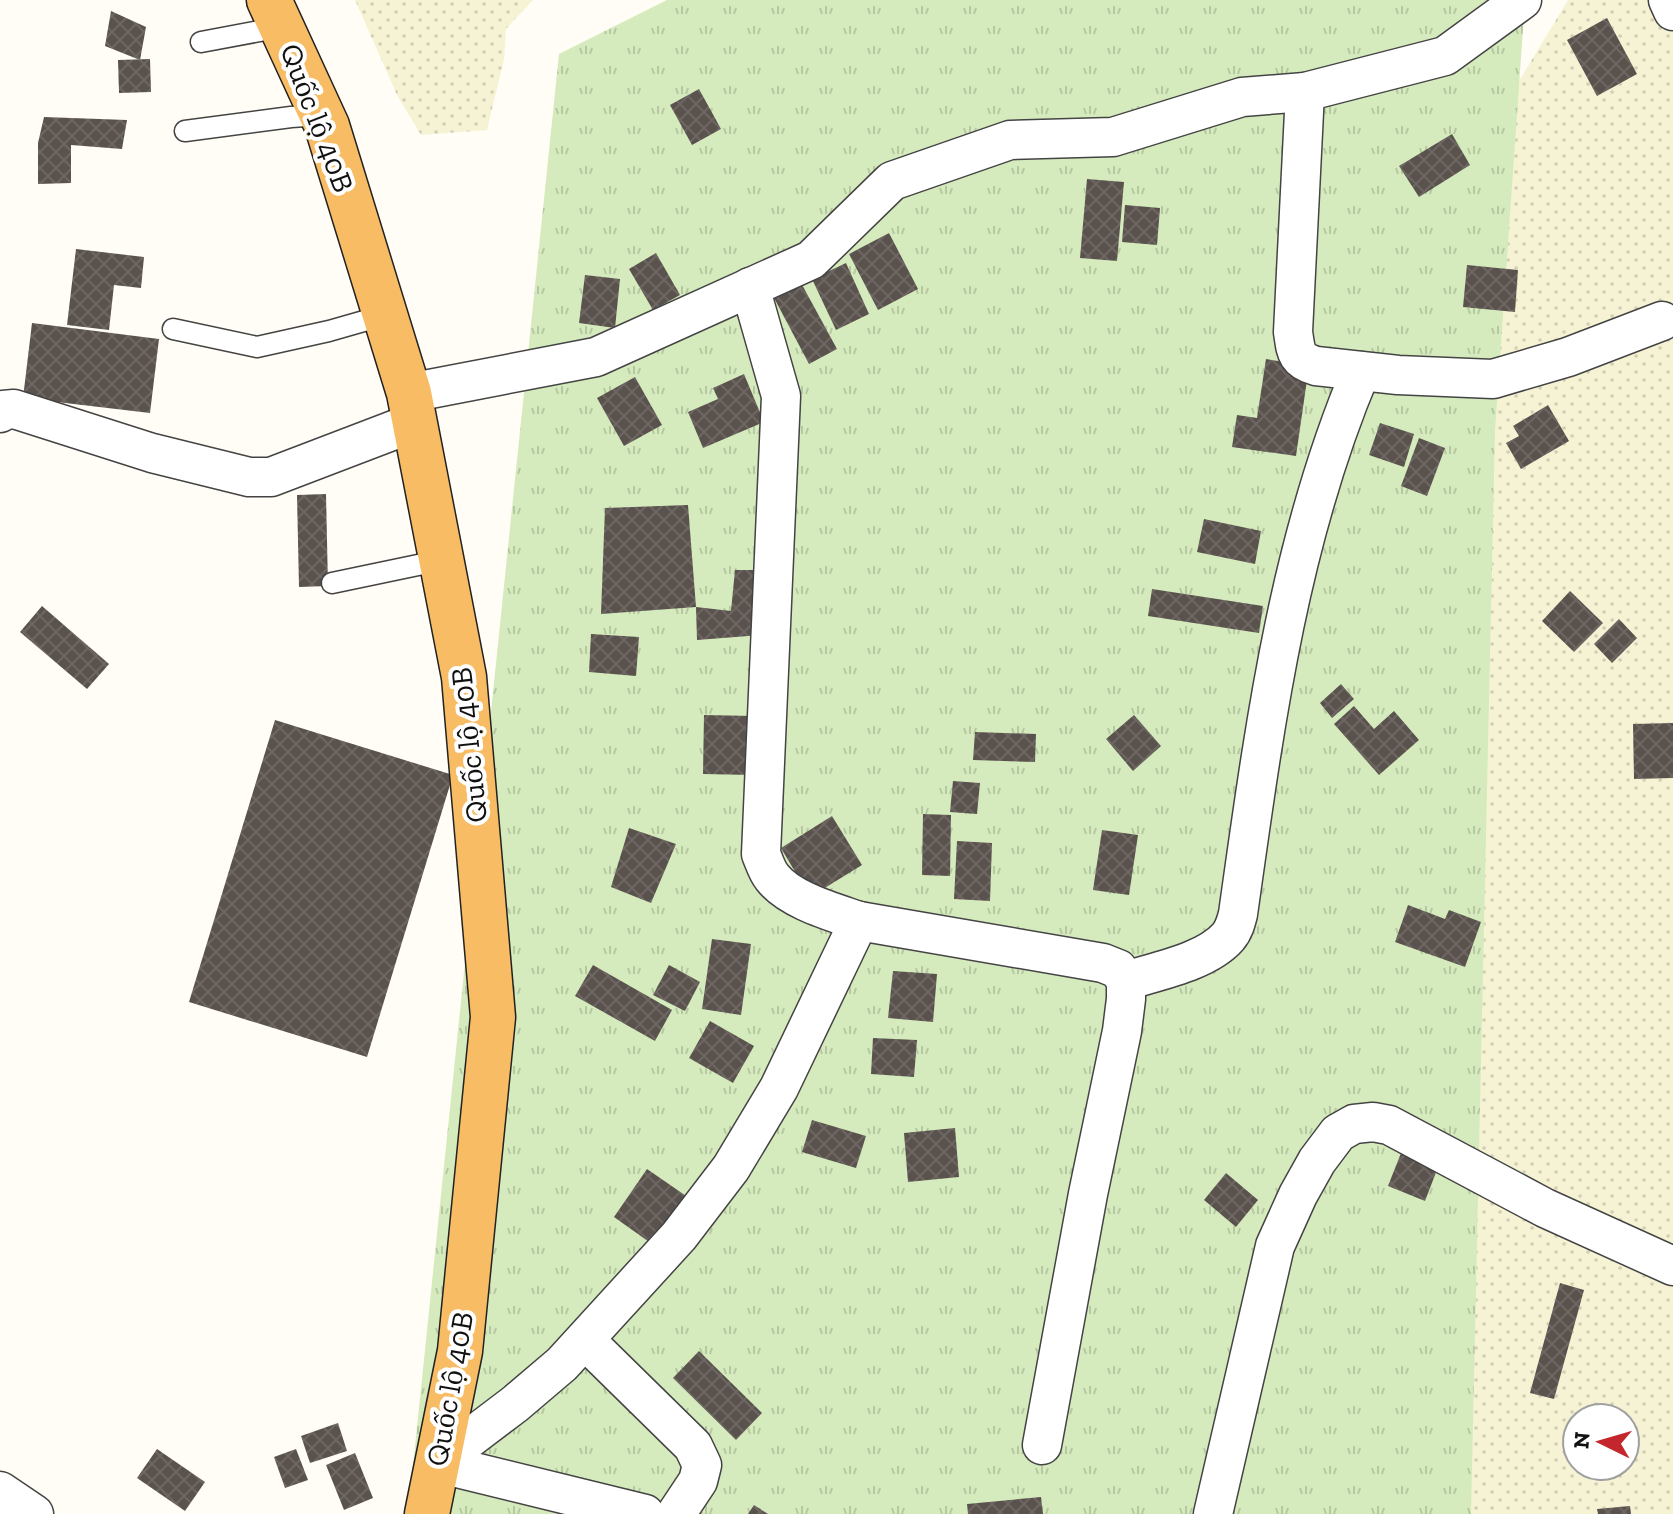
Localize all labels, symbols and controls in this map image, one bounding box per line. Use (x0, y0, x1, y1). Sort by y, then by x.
street label: Quốc lộ 40B (272, 39, 362, 197)
street label: Quốc lộ 40B (443, 666, 495, 824)
street label: Quốc lộ 40B (419, 1309, 481, 1469)
north arrow (1561, 1402, 1641, 1482)
text: N (1567, 1431, 1596, 1450)

